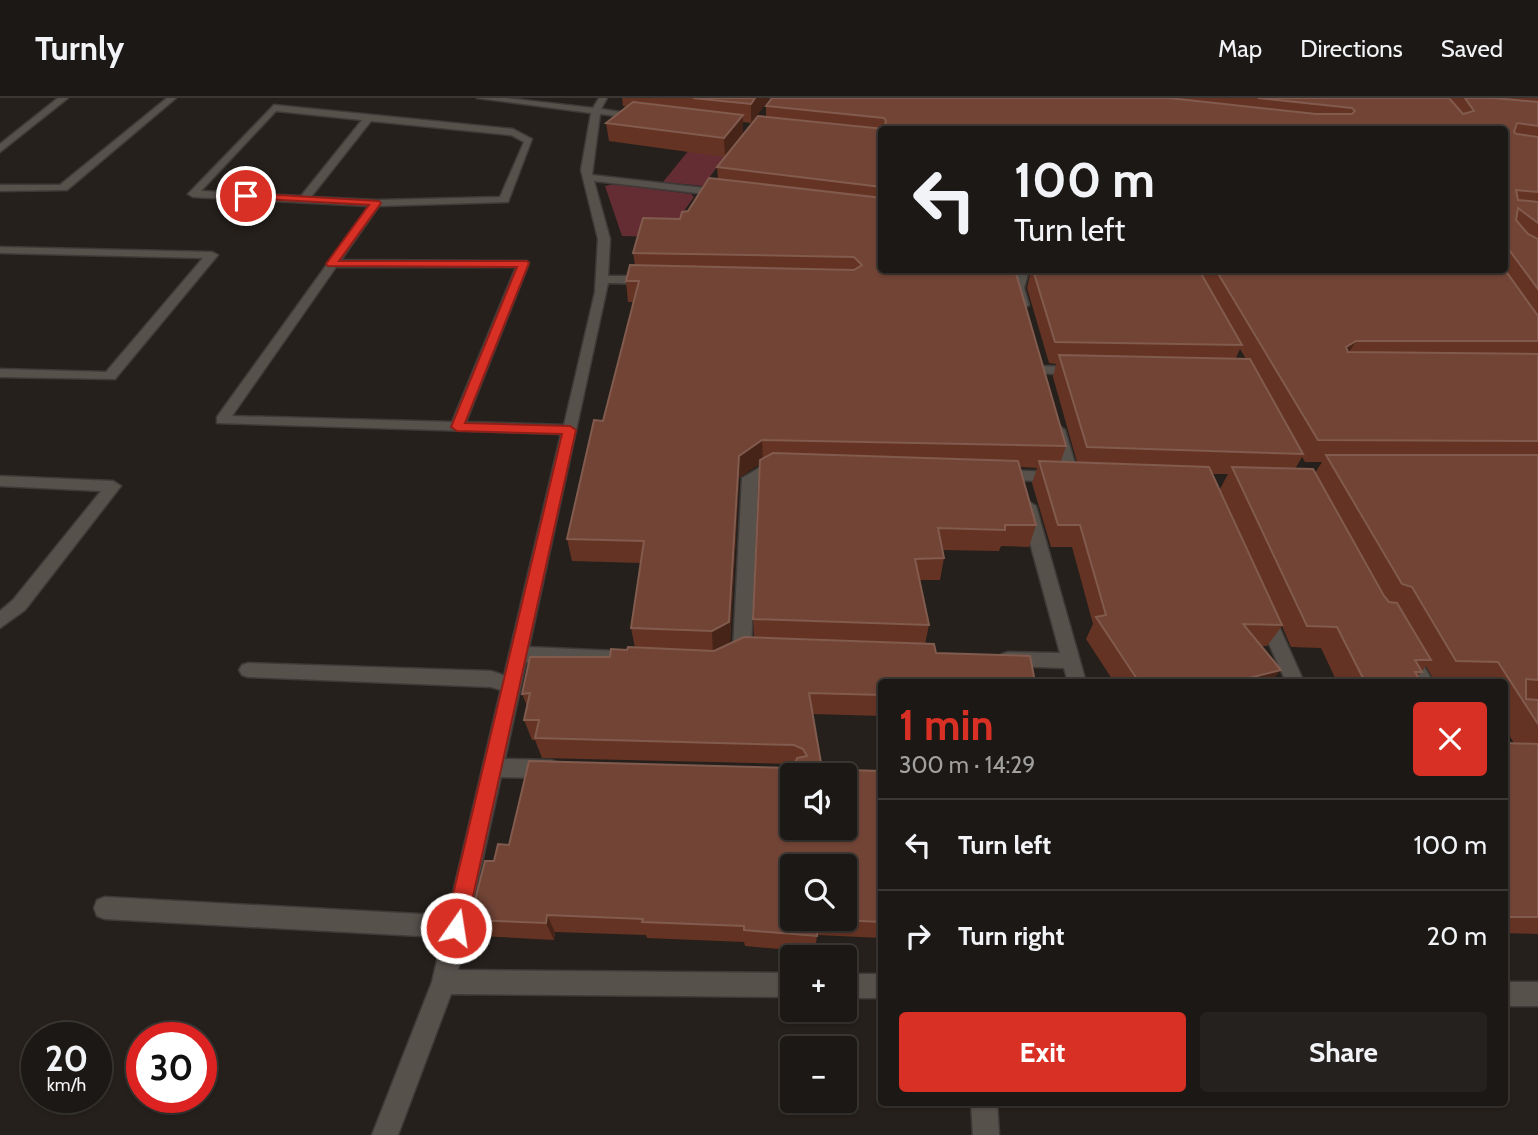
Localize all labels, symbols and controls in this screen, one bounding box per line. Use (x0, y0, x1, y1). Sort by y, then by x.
text: Turnly (35, 28, 124, 68)
text: Map (1218, 34, 1262, 63)
text: Directions (1300, 34, 1403, 63)
text: Saved (1441, 34, 1503, 63)
text: 100 m (1014, 150, 1155, 209)
icon: left (899, 154, 990, 245)
pin (216, 166, 276, 226)
icon: arrive (227, 177, 265, 215)
text: Turn left (1014, 210, 1125, 249)
text: 1 min (899, 699, 994, 751)
button: close (1413, 702, 1487, 776)
text: 300 m · 14:29 (899, 751, 1035, 779)
map controls (780, 763, 857, 1113)
button: sound (780, 763, 857, 840)
icon: left (899, 826, 937, 864)
text: Turn left (958, 829, 1051, 861)
text: 100 m (1414, 829, 1487, 861)
button: search (780, 854, 857, 931)
position arrow (419, 891, 493, 965)
icon: right (899, 917, 937, 955)
text: Turn right (958, 920, 1064, 952)
text: 20 m (1427, 920, 1487, 952)
button: + (780, 945, 857, 1022)
button: Exit (899, 1012, 1186, 1092)
button: Share (1200, 1012, 1487, 1092)
speed limit sign: 30 (126, 1022, 217, 1113)
button: − (780, 1036, 857, 1113)
text: 20 (45, 1037, 88, 1080)
text: km/h (47, 1074, 86, 1096)

